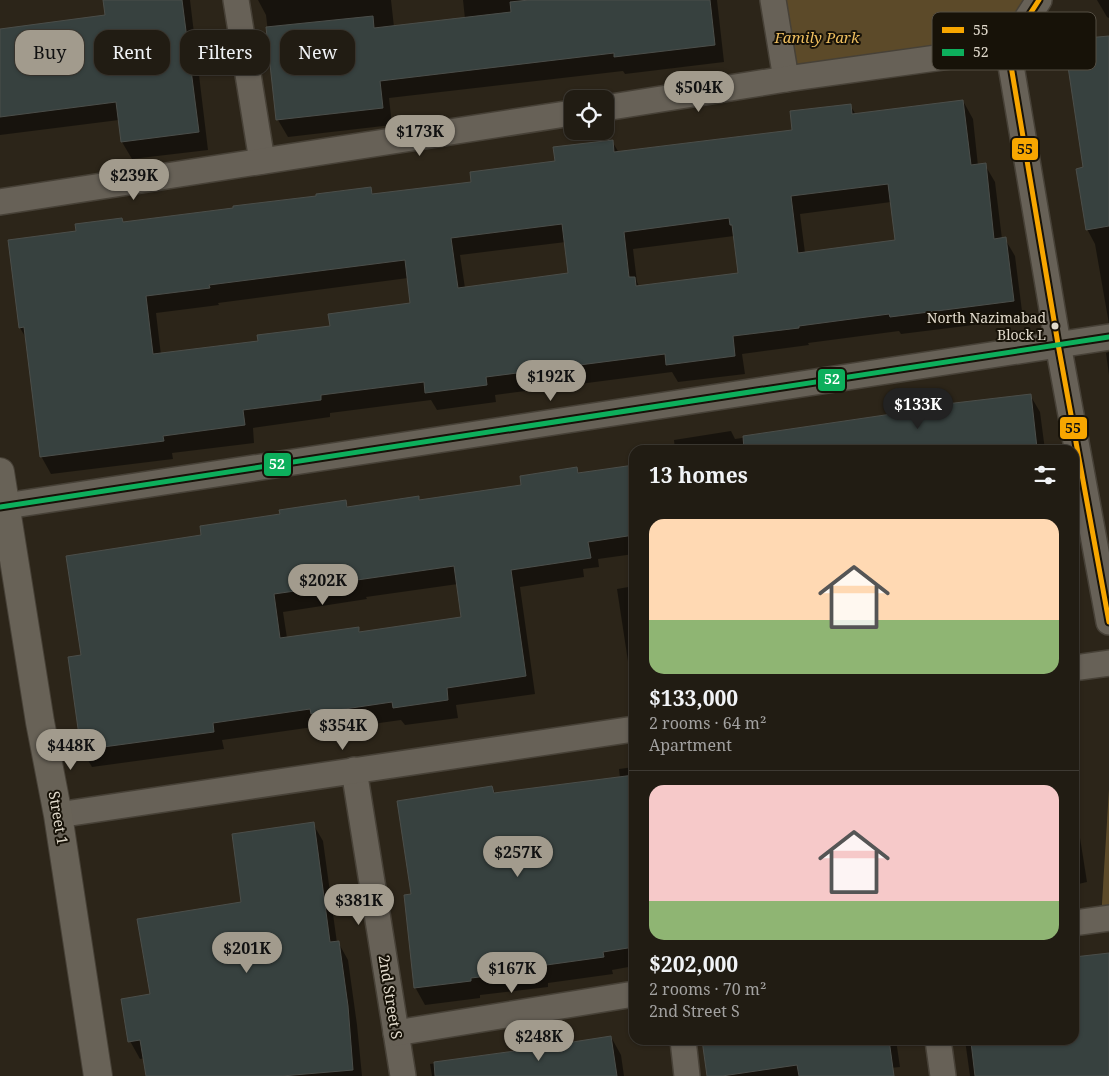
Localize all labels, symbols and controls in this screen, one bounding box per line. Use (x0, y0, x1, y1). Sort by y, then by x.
legend (932, 12, 1096, 70)
text: 55 (973, 20, 989, 39)
park label: Family Park (774, 27, 860, 47)
chip: Buy (15, 30, 84, 75)
chip: Rent (94, 30, 170, 75)
chip: Filters (180, 30, 270, 75)
chip: New (280, 30, 355, 75)
text: 52 (973, 42, 989, 61)
pin: $504K (664, 70, 734, 113)
text: $504K (675, 76, 723, 98)
map controls (564, 90, 614, 140)
button: locate (564, 90, 614, 140)
pin: $173K (385, 114, 455, 157)
text: $173K (396, 120, 444, 142)
line badge: 55 (1011, 137, 1039, 161)
text: 55 (1017, 139, 1033, 158)
pin: $239K (99, 158, 169, 201)
text: $239K (110, 164, 158, 186)
place label: North Nazimabad Block L (927, 308, 1046, 344)
marker: North Nazimabad Block L (1050, 321, 1060, 331)
pin: $192K (516, 360, 586, 402)
text: $192K (527, 365, 575, 387)
line badge: 52 (817, 368, 846, 392)
text: 52 (824, 369, 840, 388)
pin: $133K (883, 388, 953, 430)
text: $133K (894, 393, 942, 415)
line badge: 55 (1059, 416, 1088, 440)
text: 55 (1065, 418, 1081, 437)
line badge: 52 (263, 452, 292, 477)
text: 52 (269, 454, 285, 473)
text: 13 homes (649, 461, 748, 489)
icon: filters (1031, 461, 1059, 489)
icon: home (809, 552, 899, 642)
pin: $202K (288, 564, 358, 606)
text: $202K (299, 569, 347, 591)
text: $133,000 (649, 684, 738, 712)
pin: $354K (308, 708, 378, 751)
text: 2 rooms · 64 m² (649, 712, 766, 734)
text: $354K (319, 714, 367, 736)
pin: $448K (36, 728, 106, 771)
text: $448K (47, 734, 95, 756)
text: Apartment (649, 734, 732, 756)
street label: Street 1 (44, 789, 74, 846)
icon: home (809, 817, 899, 907)
pin: $257K (483, 836, 553, 878)
text: $257K (494, 841, 542, 863)
pin: $381K (324, 884, 394, 926)
text: $381K (335, 889, 383, 911)
pin: $201K (212, 932, 282, 974)
text: $201K (223, 937, 271, 959)
text: $202,000 (649, 950, 738, 978)
pin: $167K (477, 952, 547, 994)
street label: 2nd Street S (374, 953, 408, 1040)
text: $167K (488, 957, 536, 979)
text: 2 rooms · 70 m² (649, 978, 766, 1000)
text: 2nd Street S (649, 1000, 740, 1022)
pin: $248K (504, 1020, 574, 1062)
text: $248K (515, 1025, 563, 1047)

